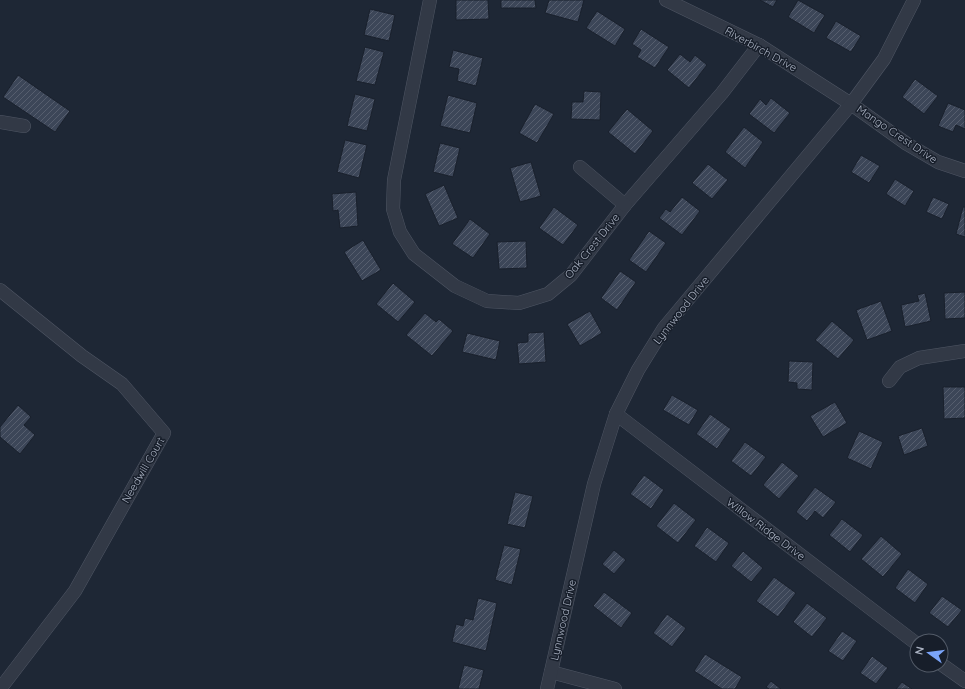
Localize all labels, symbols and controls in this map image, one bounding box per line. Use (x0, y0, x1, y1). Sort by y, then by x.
street label: Riverbirch Drive (722, 23, 800, 75)
street label: Mango Crest Drive (854, 102, 940, 166)
street label: Oak Crest Drive (561, 211, 623, 281)
street label: Lynnwood Drive (650, 273, 712, 347)
street label: Needwill Court (118, 434, 168, 505)
street label: Willow Ridge Drive (724, 495, 808, 563)
street label: Lynnwood Drive (547, 578, 579, 662)
north arrow (909, 633, 949, 673)
text: N (912, 645, 927, 656)

